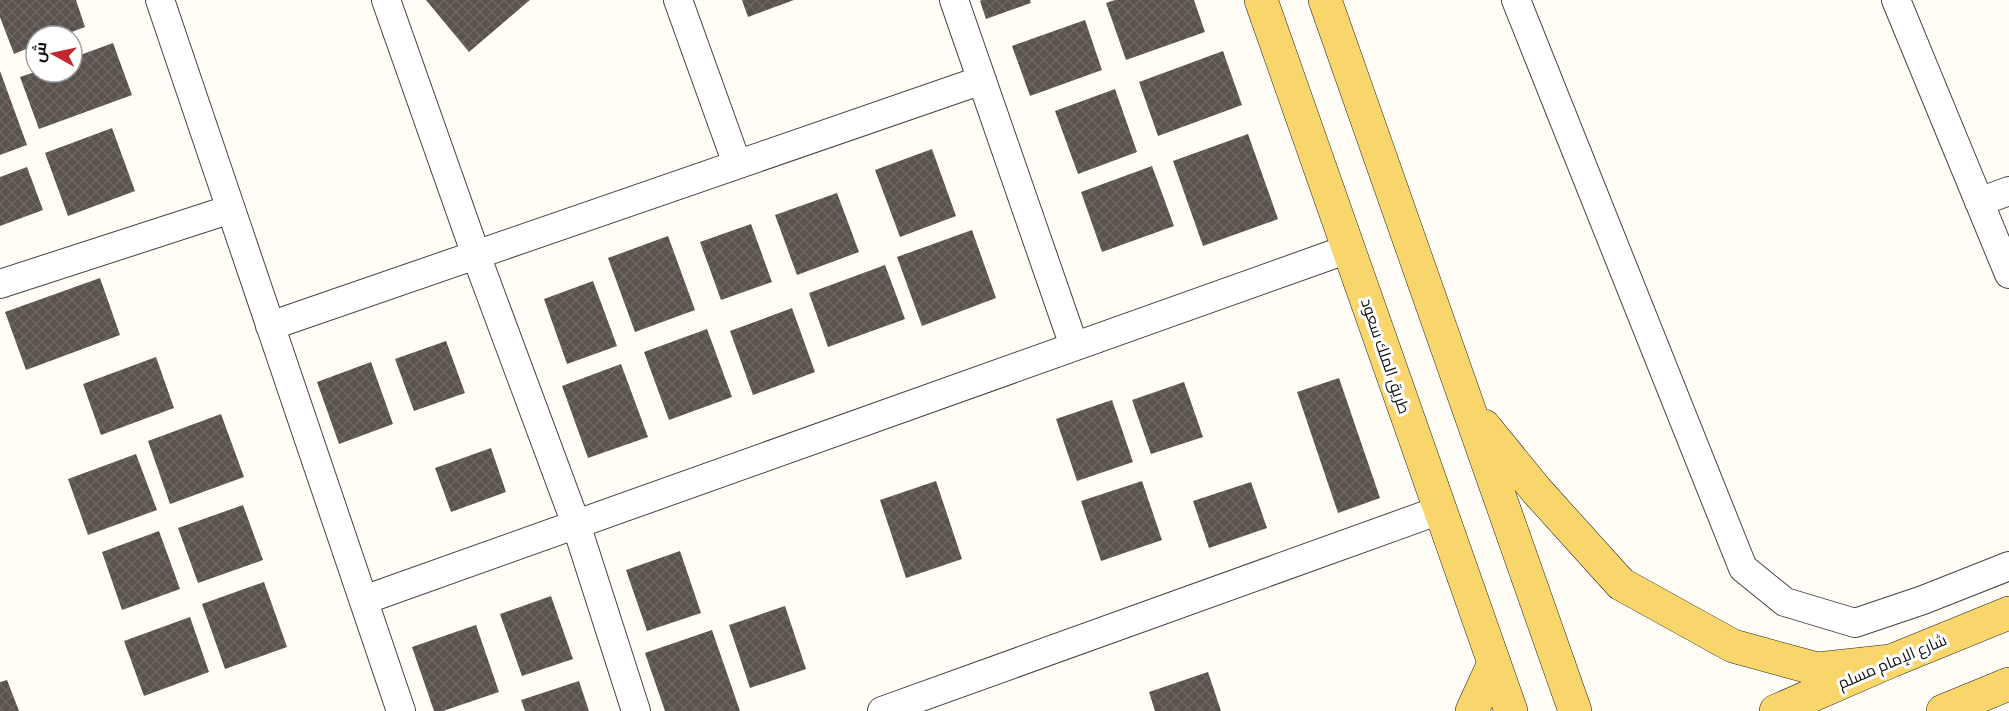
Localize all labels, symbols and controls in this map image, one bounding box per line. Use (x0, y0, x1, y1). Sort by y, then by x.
north arrow (24, 24, 84, 84)
text: ش (25, 40, 51, 64)
street label: طريق الملك سعود (1356, 295, 1418, 417)
street label: شارع الإمام مسلم (1833, 626, 1950, 695)

